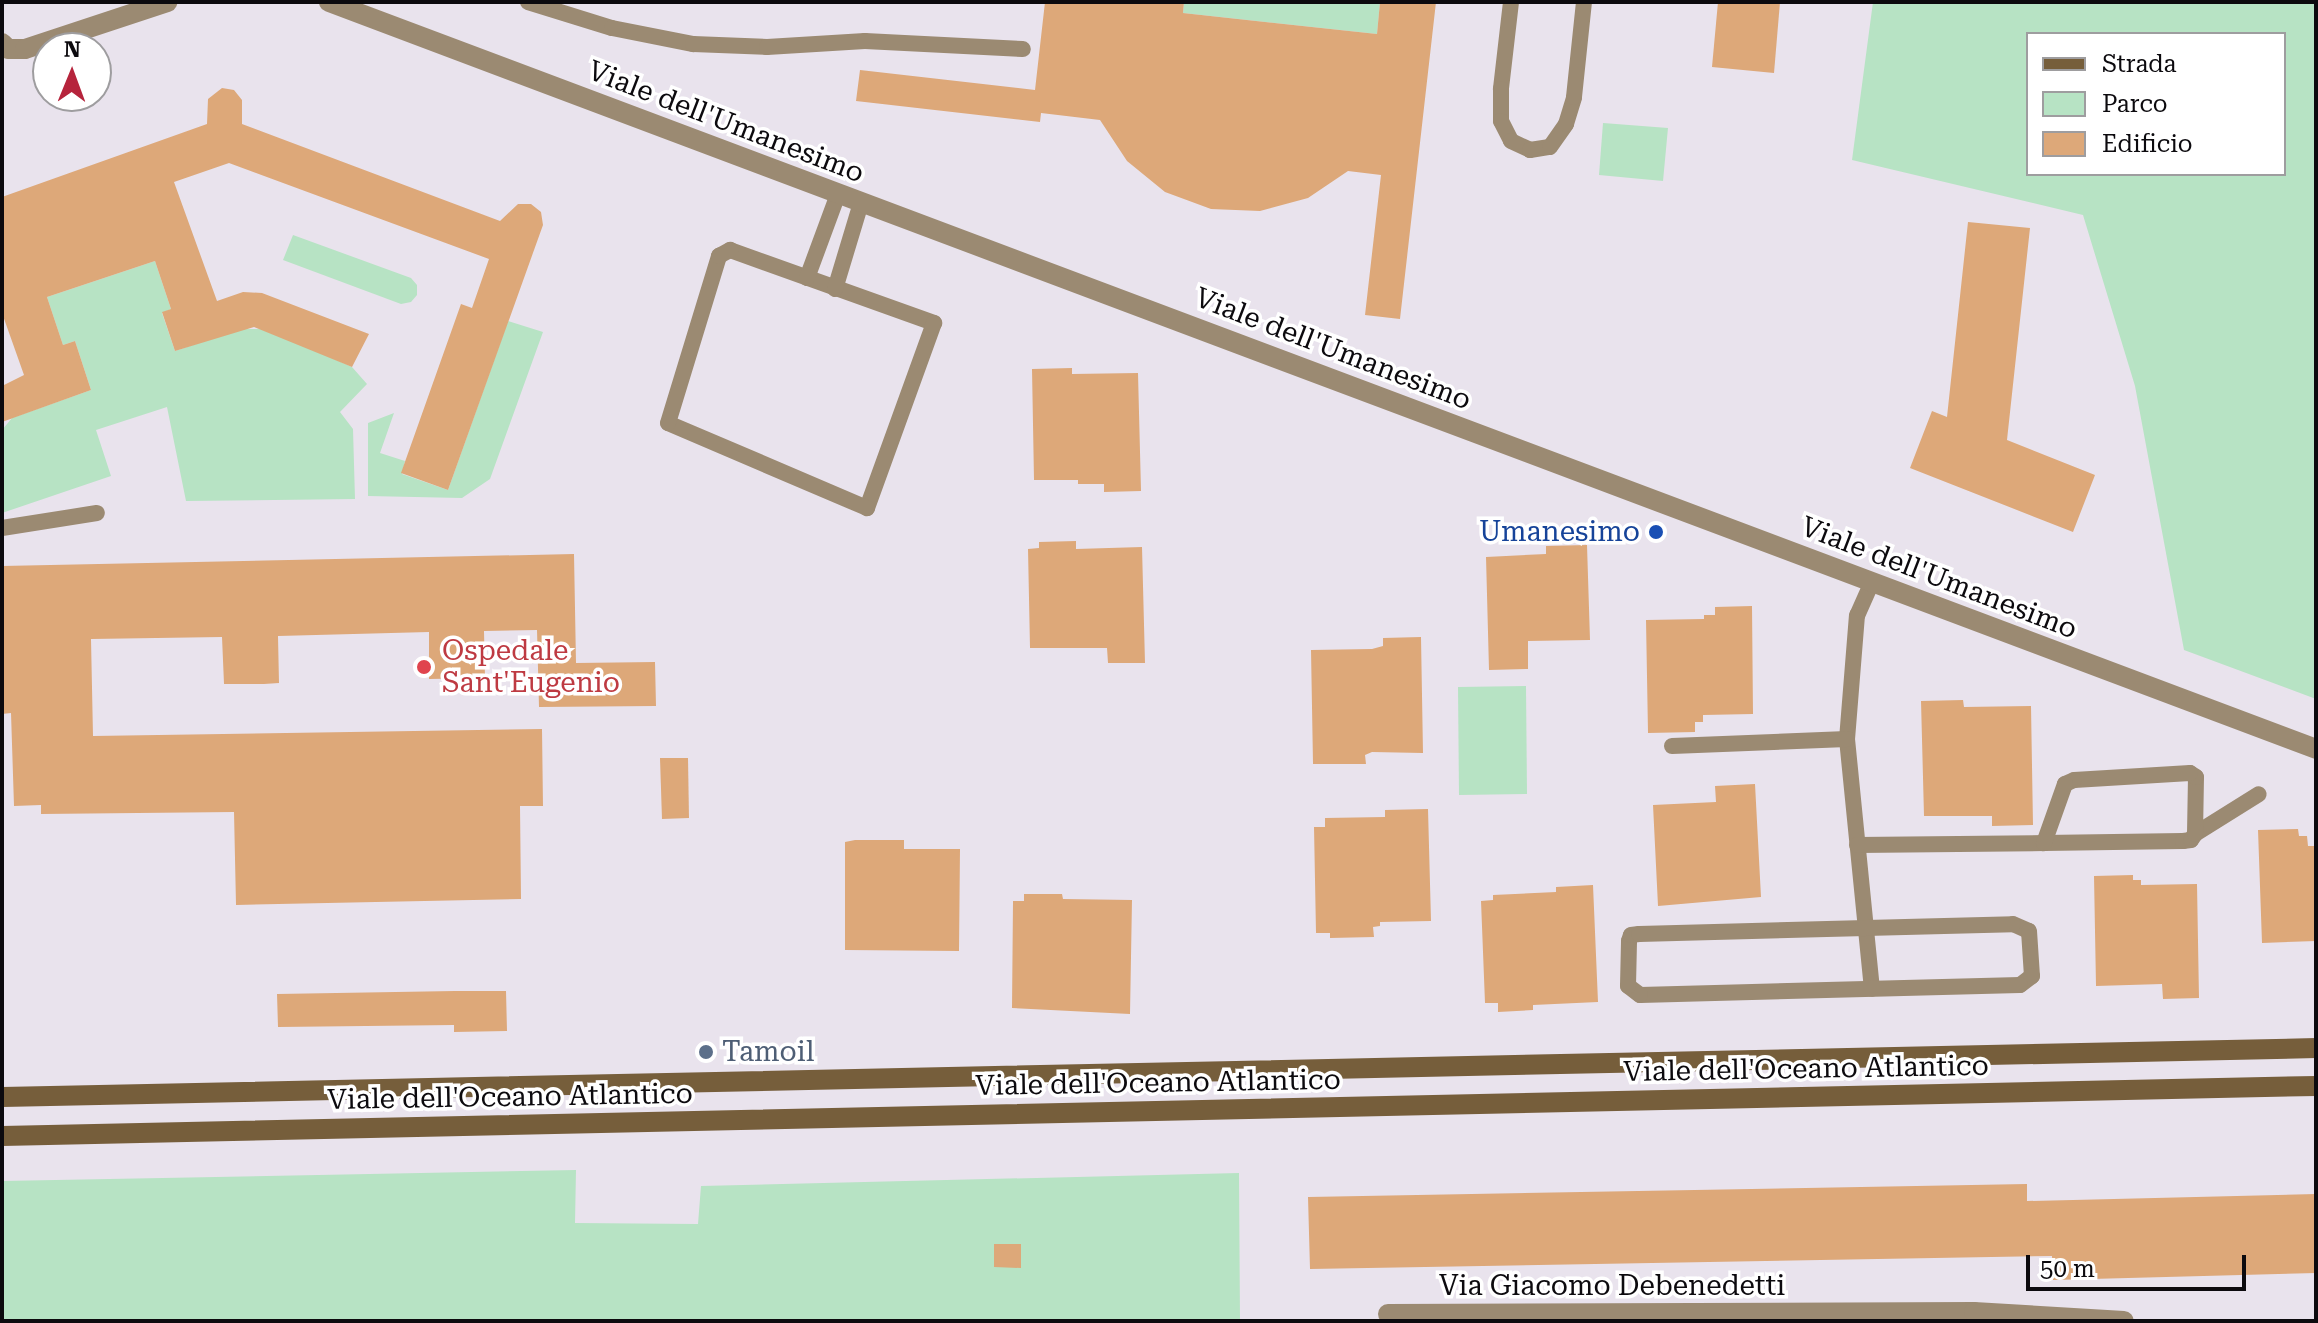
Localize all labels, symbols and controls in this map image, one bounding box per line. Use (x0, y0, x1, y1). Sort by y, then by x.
north arrow (32, 32, 112, 112)
legend (2026, 32, 2286, 176)
text: N (64, 37, 81, 62)
text: Strada (2102, 50, 2177, 78)
street label: Viale dell'Umanesimo (583, 54, 869, 190)
text: Parco (2102, 90, 2168, 118)
text: Edificio (2102, 130, 2193, 158)
street label: Viale dell'Umanesimo (1190, 281, 1476, 417)
street label: Viale dell'Umanesimo (1796, 510, 2082, 646)
place label: Umanesimo (1479, 515, 1640, 549)
marker: Umanesimo (1647, 523, 1665, 541)
place label: Ospedale Sant'Eugenio (442, 634, 620, 700)
marker: Ospedale Sant'Eugenio (413, 656, 435, 678)
place label: Tamoil (722, 1035, 814, 1069)
marker: Tamoil (697, 1043, 715, 1061)
street label: Viale dell'Oceano Atlantico (1623, 1049, 1989, 1089)
street label: Viale dell'Oceano Atlantico (975, 1063, 1341, 1103)
street label: Viale dell'Oceano Atlantico (327, 1077, 693, 1117)
scale bar (2030, 1239, 2250, 1289)
text: 50 m (2040, 1255, 2095, 1283)
street label: Via Giacomo Debenedetti (1439, 1269, 1785, 1303)

